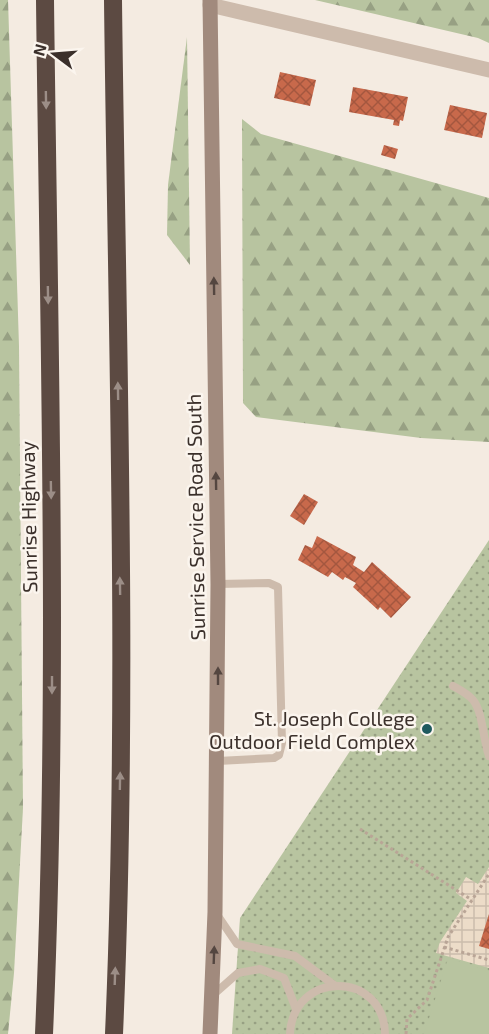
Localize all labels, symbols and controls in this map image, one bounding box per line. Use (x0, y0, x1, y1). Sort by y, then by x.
north arrow (24, 24, 84, 84)
text: N (28, 42, 50, 58)
one-way arrow (41, 91, 51, 110)
one-way arrow (209, 276, 219, 295)
one-way arrow (43, 286, 53, 305)
one-way arrow (113, 381, 122, 400)
street label: Sunrise Service Road South (181, 393, 209, 641)
street label: Sunrise Highway (15, 441, 41, 593)
one-way arrow (212, 471, 221, 490)
one-way arrow (46, 481, 55, 500)
one-way arrow (115, 576, 125, 595)
one-way arrow (213, 666, 223, 685)
one-way arrow (47, 676, 57, 695)
place label: St. Joseph College Outdoor Field Complex (209, 706, 415, 753)
marker: St. Joseph College Outdoor Field Complex (420, 722, 434, 736)
one-way arrow (115, 771, 125, 790)
one-way arrow (209, 945, 218, 964)
one-way arrow (111, 966, 120, 985)

